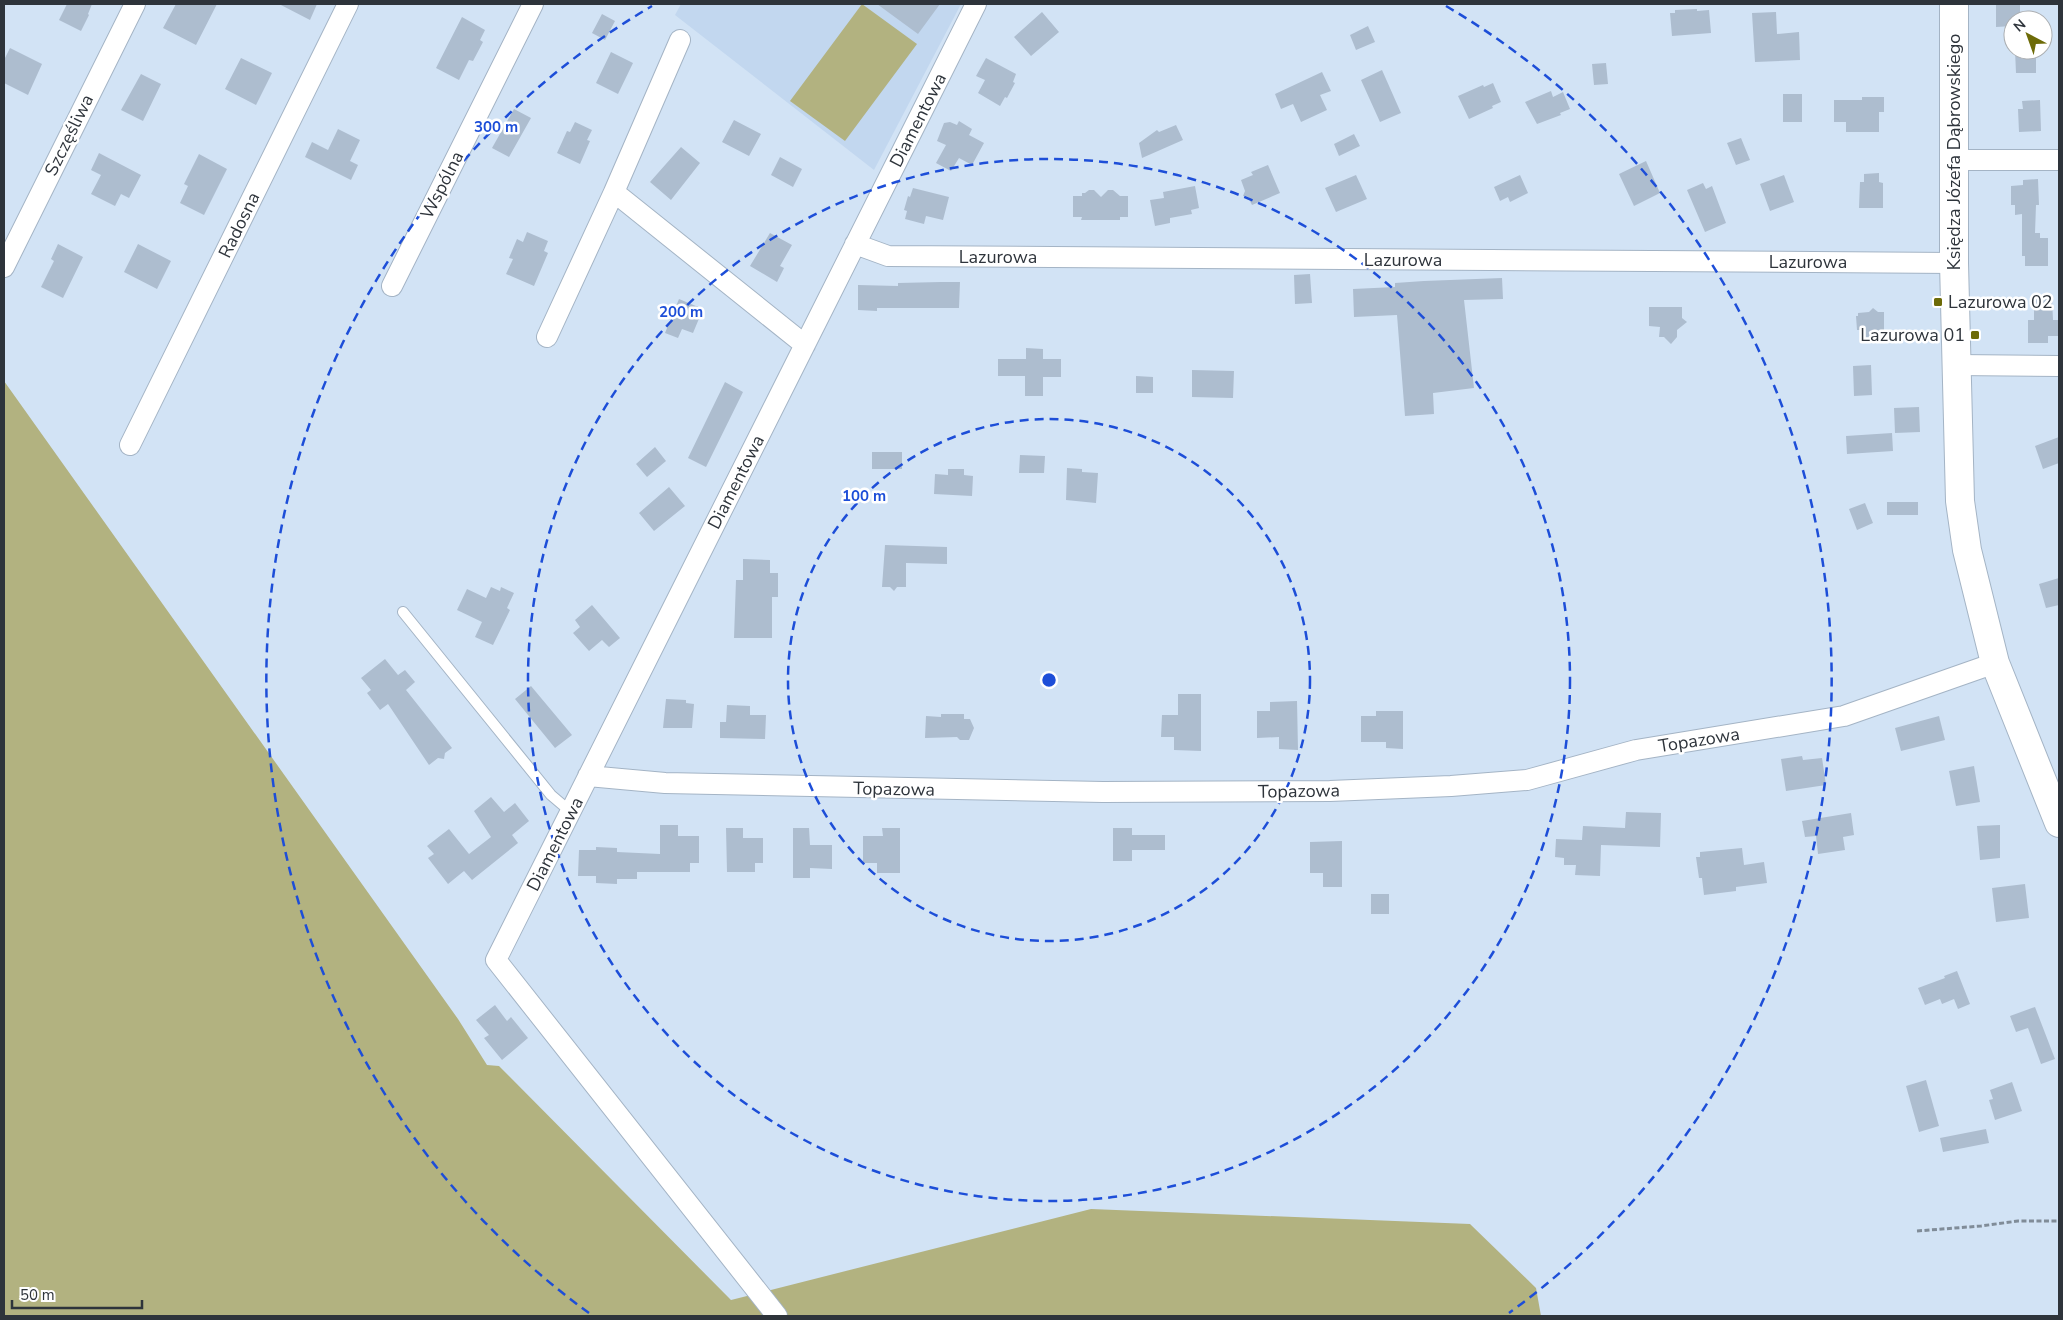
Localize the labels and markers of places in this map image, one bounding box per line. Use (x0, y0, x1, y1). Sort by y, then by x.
place label: Lazurowa 02 (1948, 290, 2053, 314)
marker: Lazurowa 02 (1932, 296, 1944, 308)
place label: Lazurowa 01 (1860, 323, 1965, 347)
marker: Lazurowa 01 (1969, 329, 1981, 341)
centre of rings (1040, 671, 1058, 689)

